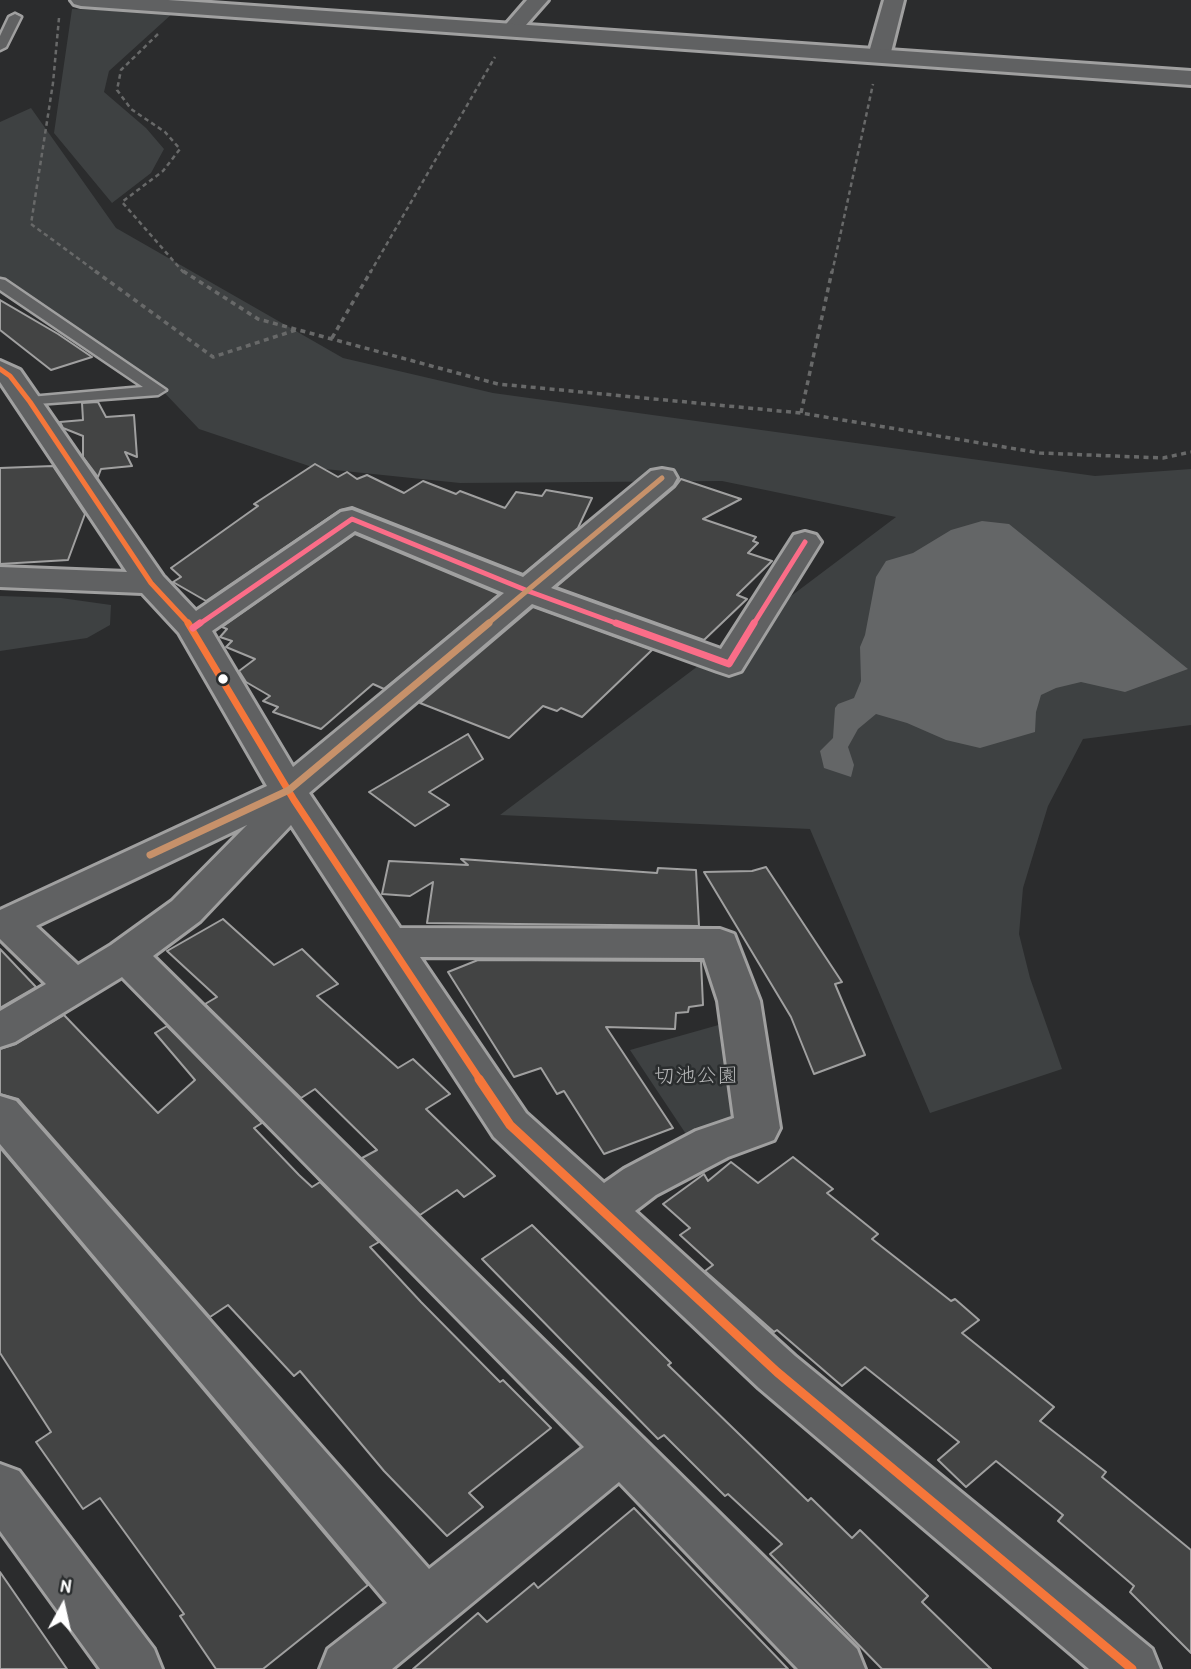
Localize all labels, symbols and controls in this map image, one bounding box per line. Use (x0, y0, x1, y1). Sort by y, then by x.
unlabelled marker (216, 672, 230, 686)
park label: 切池公園 (654, 1063, 738, 1089)
north arrow (28, 1571, 98, 1641)
text: N (59, 1572, 73, 1599)

